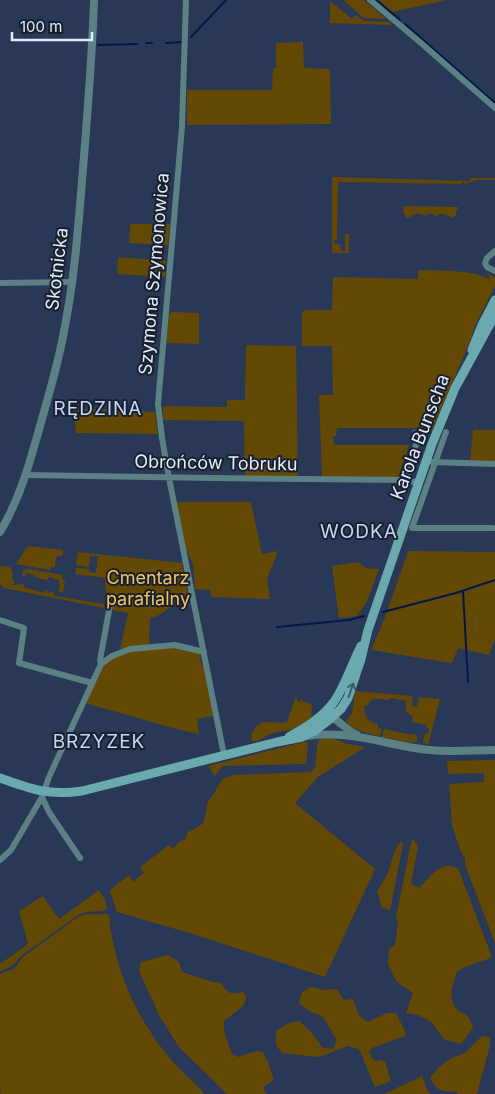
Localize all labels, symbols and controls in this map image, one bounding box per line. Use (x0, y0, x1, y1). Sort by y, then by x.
scale bar (12, 10, 92, 42)
text: 100 m (20, 17, 62, 36)
street label: Szymona Szymonowica (134, 172, 173, 376)
street label: Skotnicka (41, 226, 72, 311)
street label: Karola Bunscha (386, 371, 453, 502)
district label: RĘDZINA (54, 397, 142, 420)
street label: Obrońców Tobruku (134, 451, 298, 474)
district label: WODKA (320, 520, 398, 543)
park label: Cmentarz parafialny (106, 567, 190, 609)
one-way arrow (347, 683, 356, 698)
district label: BRZYZEK (53, 730, 145, 753)

